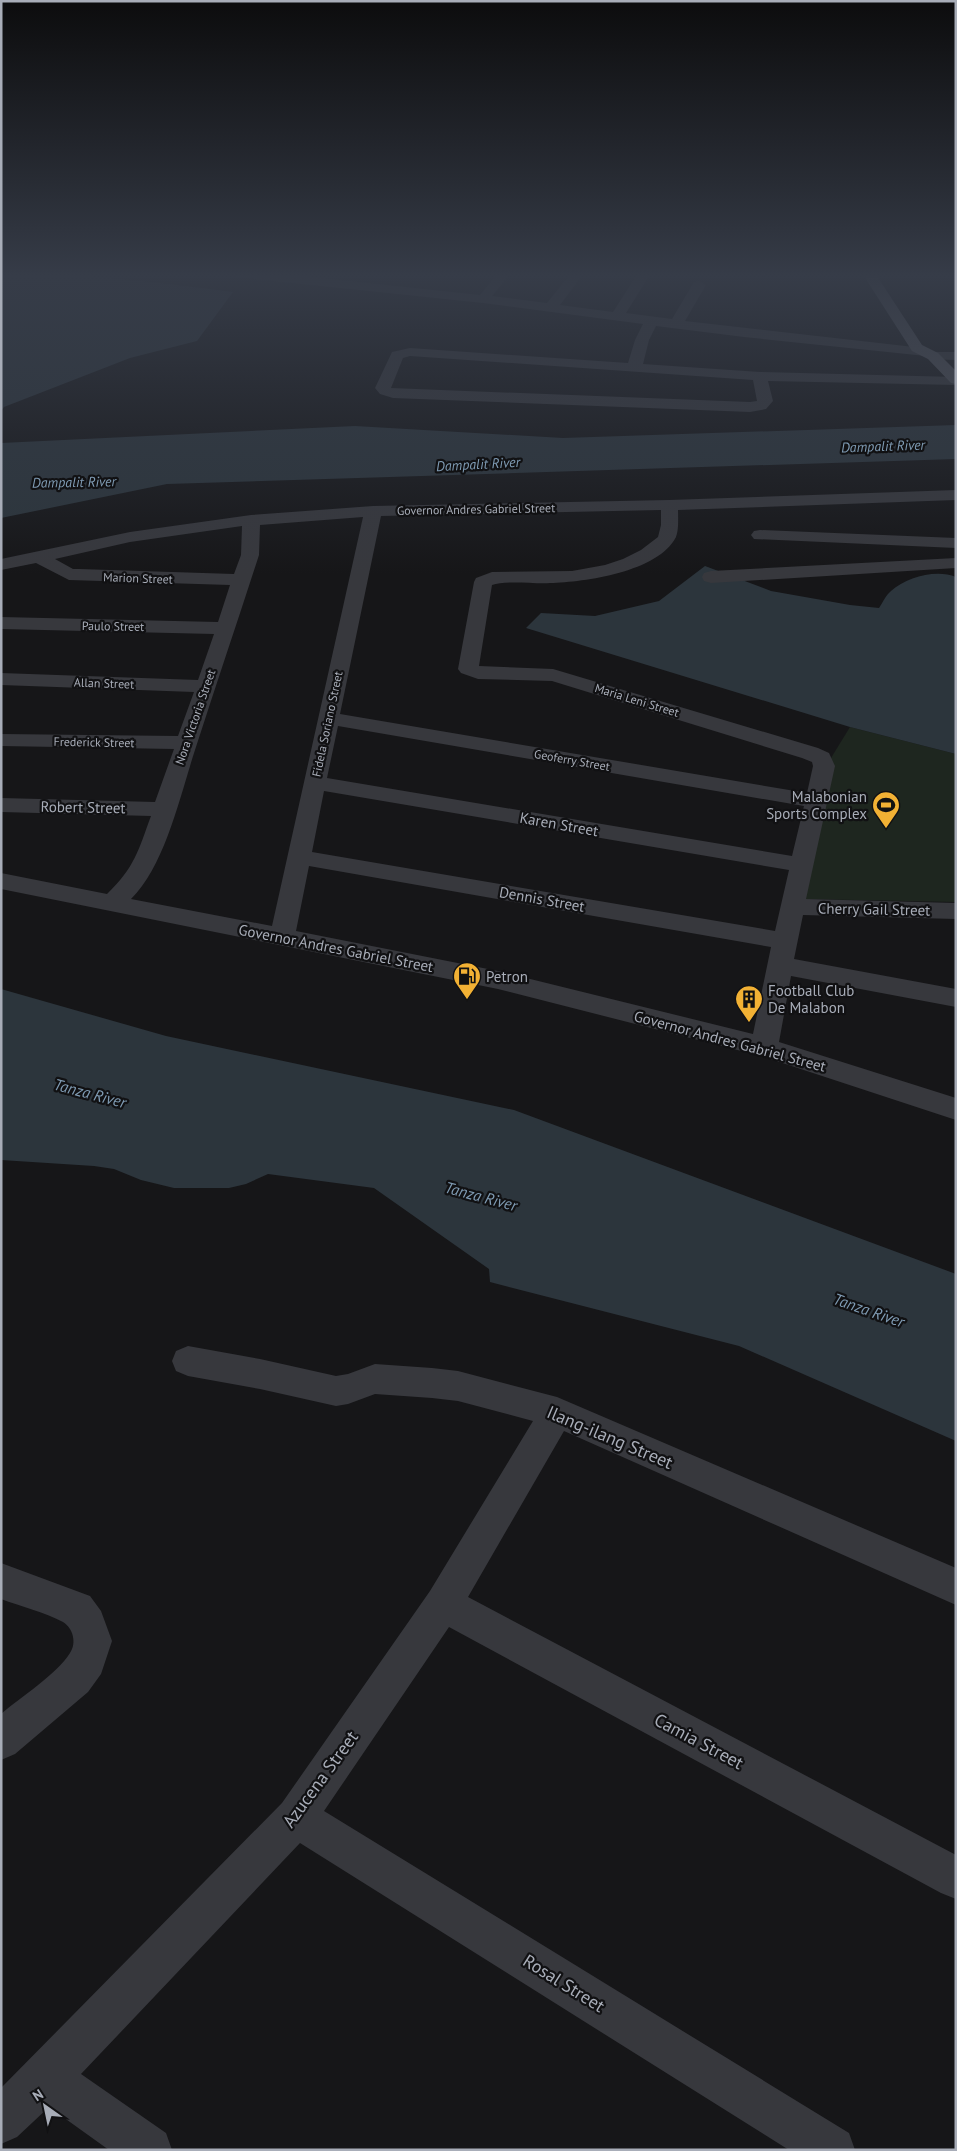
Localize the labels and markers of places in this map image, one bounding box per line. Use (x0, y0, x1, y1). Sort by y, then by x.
place label: Malabonian Sports Complex (766, 787, 867, 823)
sports icon: Malabonian Sports Complex (871, 790, 901, 829)
fuel station icon: Petron (452, 961, 482, 1000)
place label: Petron (486, 967, 528, 986)
place label: Football Club De Malabon (768, 981, 854, 1017)
building icon: Football Club De Malabon (734, 984, 764, 1023)

